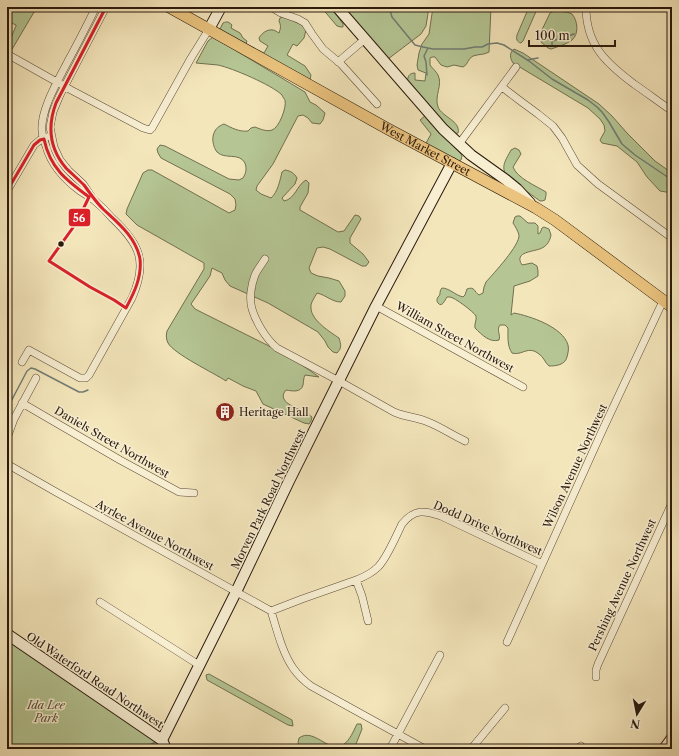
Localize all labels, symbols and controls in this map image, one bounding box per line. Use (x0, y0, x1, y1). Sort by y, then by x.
scale bar (529, 22, 615, 48)
text: 100 m (535, 28, 570, 43)
street label: West Market Street (377, 119, 473, 179)
line badge: 56 (68, 208, 91, 227)
text: 56 (73, 211, 86, 225)
unlabelled marker (56, 239, 66, 249)
street label: William Street Northwest (393, 298, 516, 375)
building icon: Heritage Hall (214, 401, 236, 423)
street label: Wilson Avenue Northwest (540, 401, 610, 531)
street label: Daniels Street Northwest (52, 403, 172, 481)
place label: Heritage Hall (239, 405, 309, 419)
street label: Morven Park Road Northwest (228, 426, 308, 572)
street label: Ayrlee Avenue Northwest (93, 496, 216, 573)
street label: Dodd Drive Northwest (431, 498, 545, 558)
street label: Pershing Avenue Northwest (585, 517, 659, 653)
street label: Old Waterford Road Northwest (24, 629, 166, 731)
north arrow (617, 694, 657, 734)
park label: Ida Lee Park (26, 698, 66, 725)
text: N (629, 716, 641, 732)

